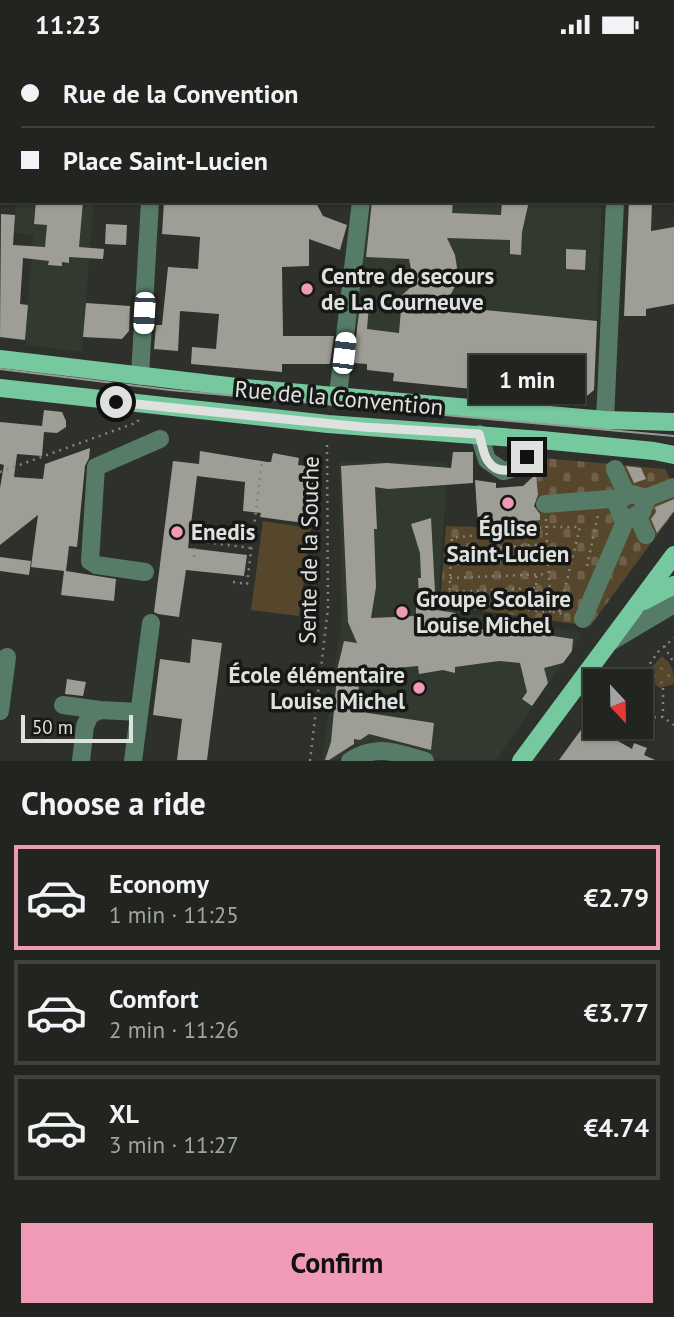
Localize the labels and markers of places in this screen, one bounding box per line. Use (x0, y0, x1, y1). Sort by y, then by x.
place label: Centre de secours de La Courneuve (321, 261, 494, 316)
marker: Centre de secours de La Courneuve (299, 281, 315, 297)
marker: Église Saint-Lucien (500, 495, 516, 511)
place label: Église Saint-Lucien (447, 513, 569, 568)
place label: Enedis (191, 517, 256, 546)
marker: Enedis (169, 524, 185, 540)
place label: Groupe Scolaire Louise Michel (416, 584, 571, 639)
marker: Groupe Scolaire Louise Michel (394, 604, 410, 620)
place label: École élémentaire Louise Michel (229, 660, 405, 715)
marker: École élémentaire Louise Michel (411, 680, 427, 696)

